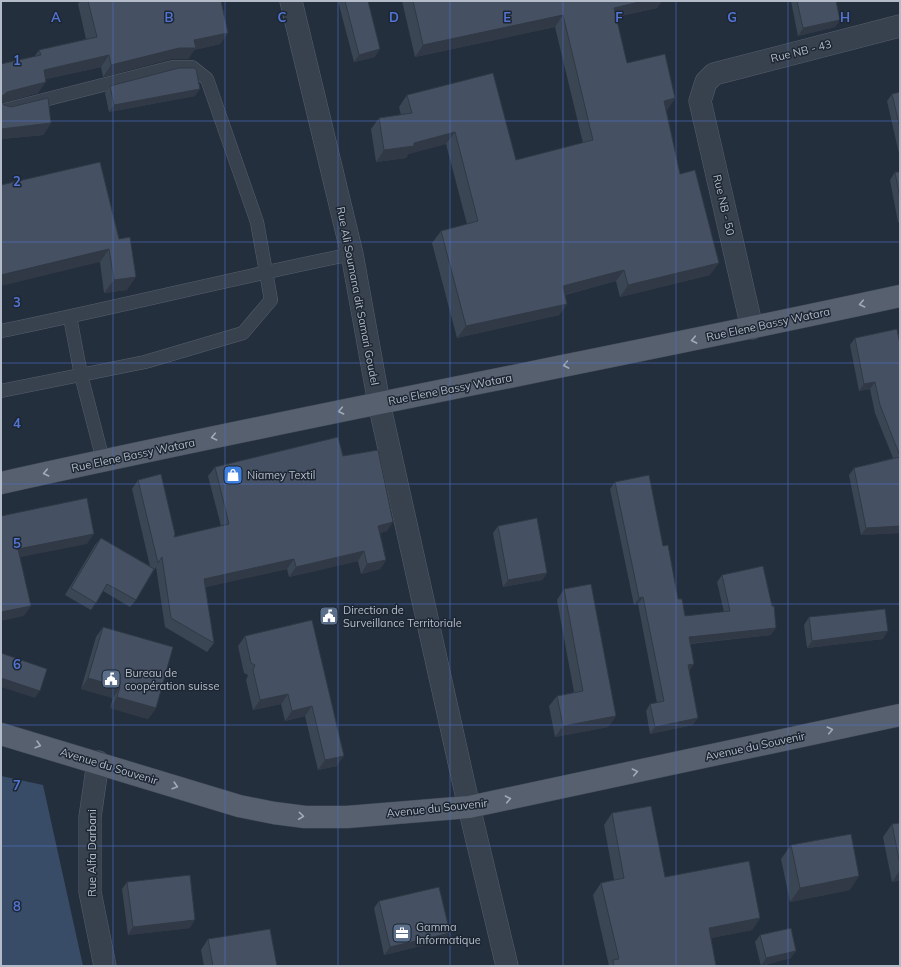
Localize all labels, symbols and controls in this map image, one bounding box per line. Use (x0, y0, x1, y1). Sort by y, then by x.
text: A (51, 9, 61, 25)
text: B (165, 9, 174, 25)
text: C (278, 9, 287, 25)
text: D (389, 9, 399, 25)
text: E (503, 9, 511, 25)
text: F (615, 9, 623, 25)
text: G (727, 9, 737, 25)
text: H (840, 9, 850, 25)
street label: Rue NB - 43 (769, 37, 833, 65)
text: 1 (13, 52, 21, 68)
text: 2 (13, 173, 21, 189)
street label: Rue NB - 50 (710, 173, 738, 237)
street label: Rue Ali Soumana dit Samari Goudel (334, 205, 382, 387)
text: 3 (13, 294, 21, 310)
one-way arrow (859, 300, 865, 308)
street label: Rue Elene Bassy Watara (705, 304, 831, 344)
one-way arrow (691, 335, 697, 344)
one-way arrow (563, 361, 569, 369)
street label: Rue Elene Bassy Watara (387, 370, 513, 408)
one-way arrow (338, 406, 344, 414)
text: 4 (13, 415, 21, 431)
one-way arrow (211, 433, 217, 441)
street label: Rue Elene Bassy Watara (70, 435, 196, 475)
shop icon: Niamey Textil (222, 464, 244, 486)
place label: Niamey Textil (247, 468, 315, 482)
one-way arrow (43, 469, 49, 477)
text: 5 (13, 535, 21, 551)
place label: Direction de Surveillance Territoriale (343, 603, 462, 630)
public building icon: Direction de Surveillance Territoriale (318, 605, 340, 627)
text: 6 (13, 656, 21, 672)
place label: Bureau de coopération suisse (125, 666, 219, 693)
public building icon: Bureau de coopération suisse (100, 668, 122, 690)
one-way arrow (827, 726, 833, 734)
street label: Avenue du Souvenir (704, 729, 806, 763)
one-way arrow (35, 740, 42, 749)
street label: Avenue du Souvenir (59, 744, 159, 788)
one-way arrow (632, 768, 638, 776)
text: 7 (13, 777, 21, 793)
one-way arrow (171, 781, 178, 790)
one-way arrow (504, 795, 511, 803)
street label: Avenue du Souvenir (386, 796, 488, 820)
street label: Rue Alfa Darbani (85, 809, 99, 897)
one-way arrow (298, 812, 304, 821)
text: 8 (13, 898, 21, 914)
place label: Gamma Informatique (416, 920, 481, 947)
office icon: Gamma Informatique (391, 922, 413, 944)

